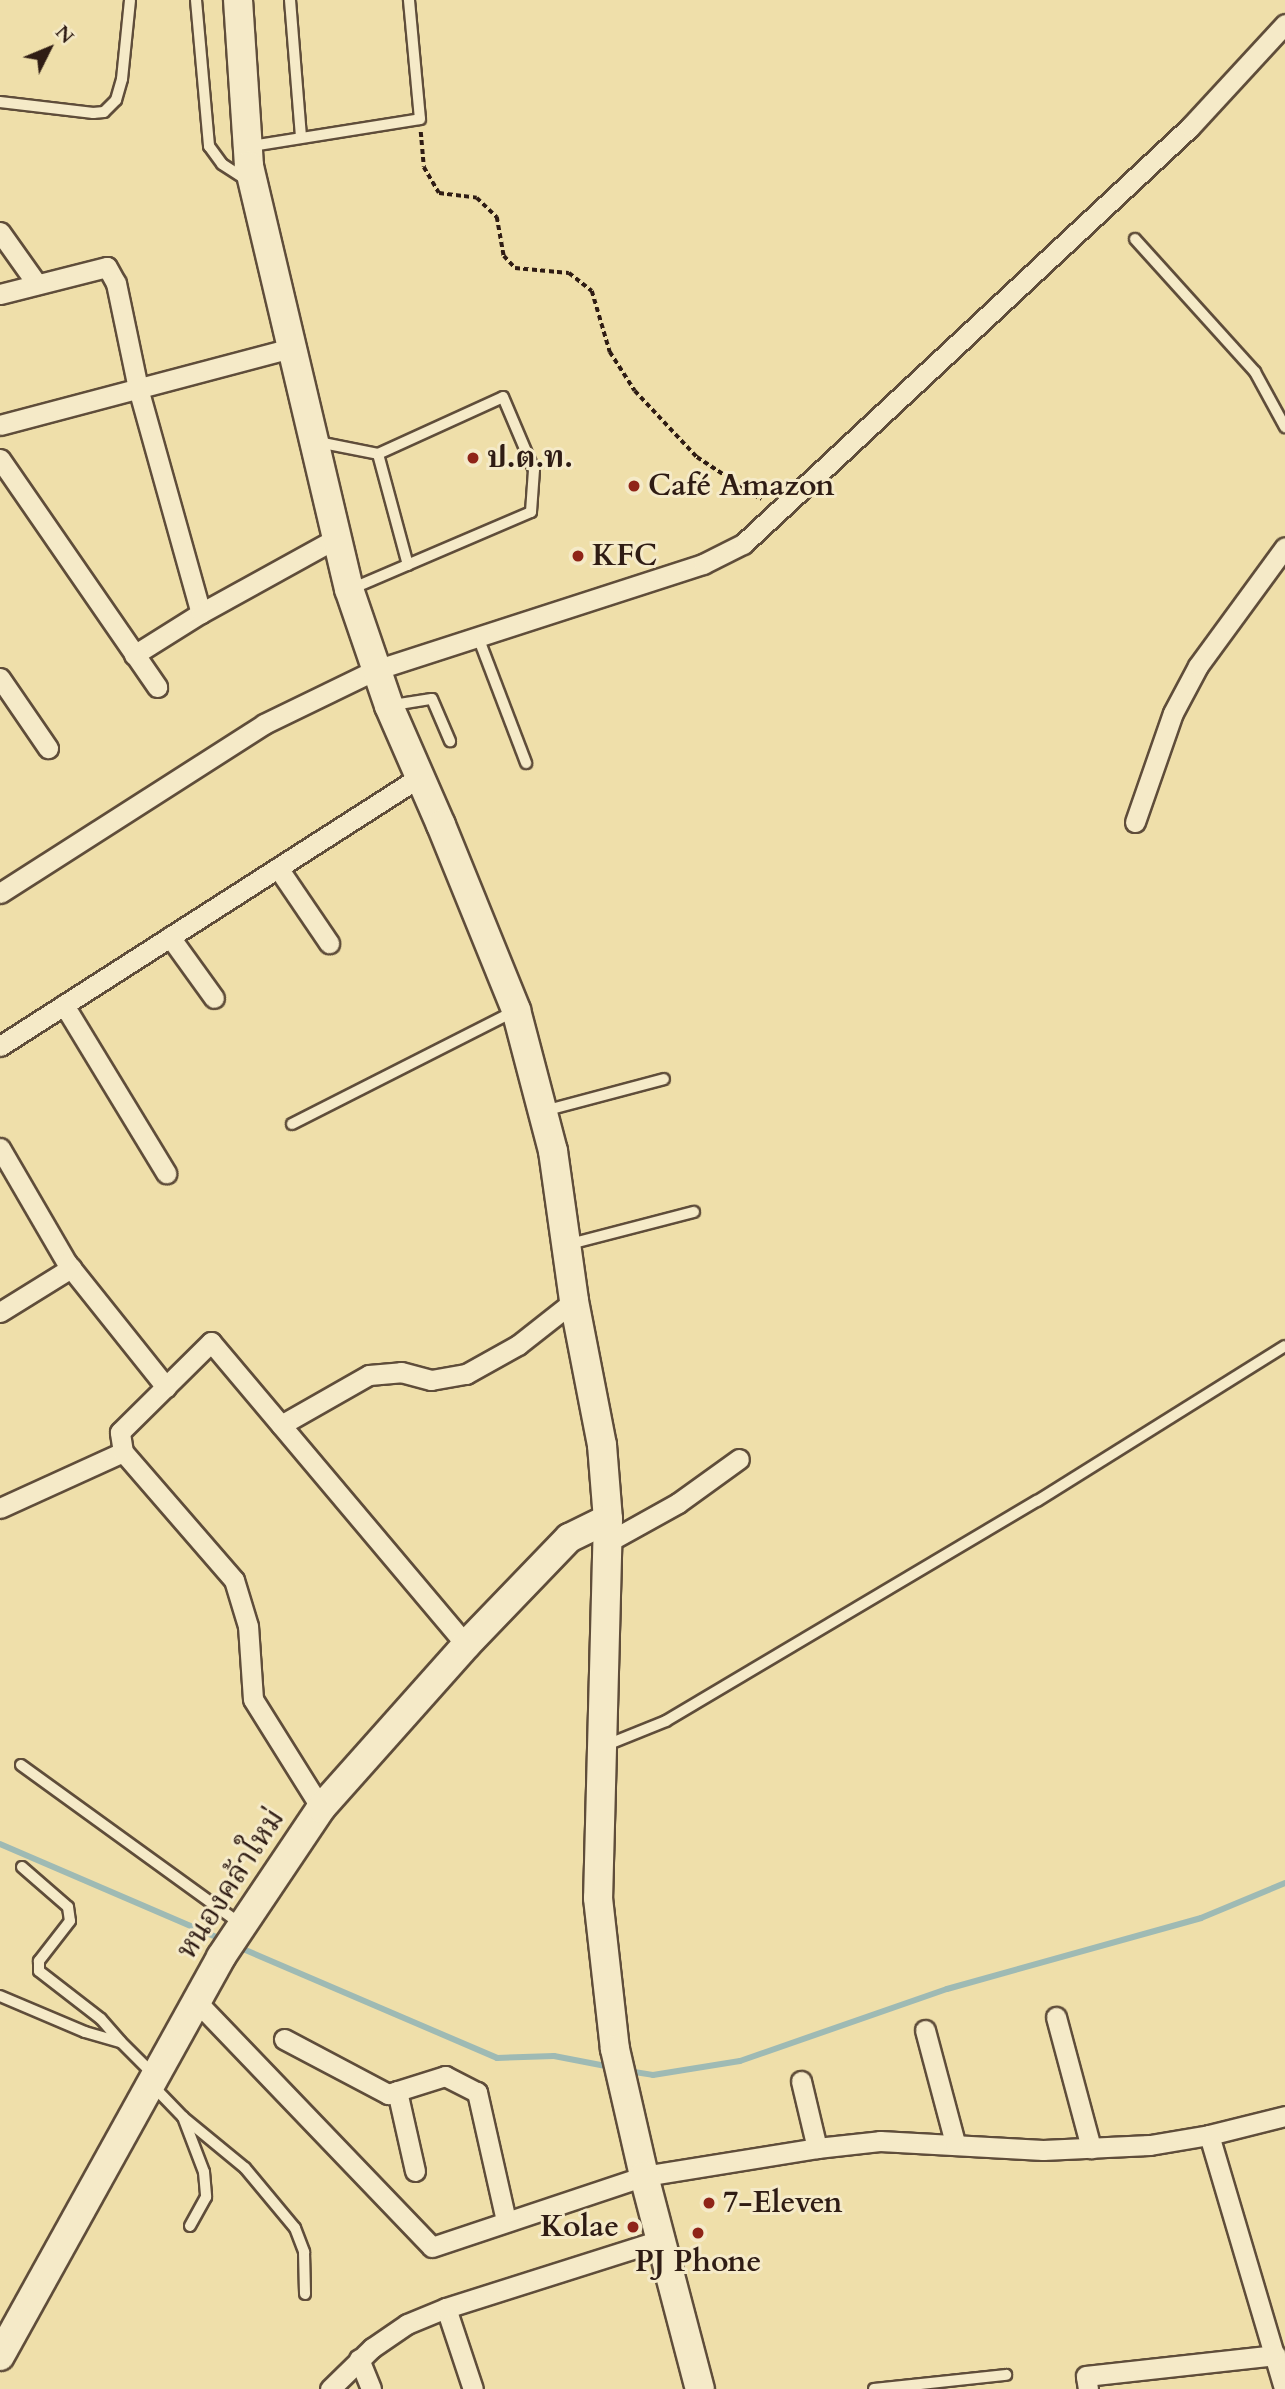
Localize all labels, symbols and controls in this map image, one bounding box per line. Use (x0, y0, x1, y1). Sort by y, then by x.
north arrow (14, 14, 84, 84)
text: N (49, 20, 79, 50)
place label: ป.ต.ท. (487, 440, 573, 476)
marker: ป.ต.ท. (465, 450, 481, 466)
place label: Café Amazon (648, 468, 834, 504)
marker: Café Amazon (626, 478, 642, 494)
place label: KFC (592, 538, 657, 574)
marker: KFC (570, 548, 586, 564)
street label: หนองคล้าใหม่ (169, 1802, 293, 1966)
place label: 7-Eleven (723, 2185, 842, 2221)
marker: 7-Eleven (701, 2195, 717, 2211)
place label: Kolae (540, 2209, 619, 2245)
marker: Kolae (625, 2219, 641, 2235)
marker: PJ Phone (690, 2225, 706, 2241)
place label: PJ Phone (635, 2244, 761, 2280)

